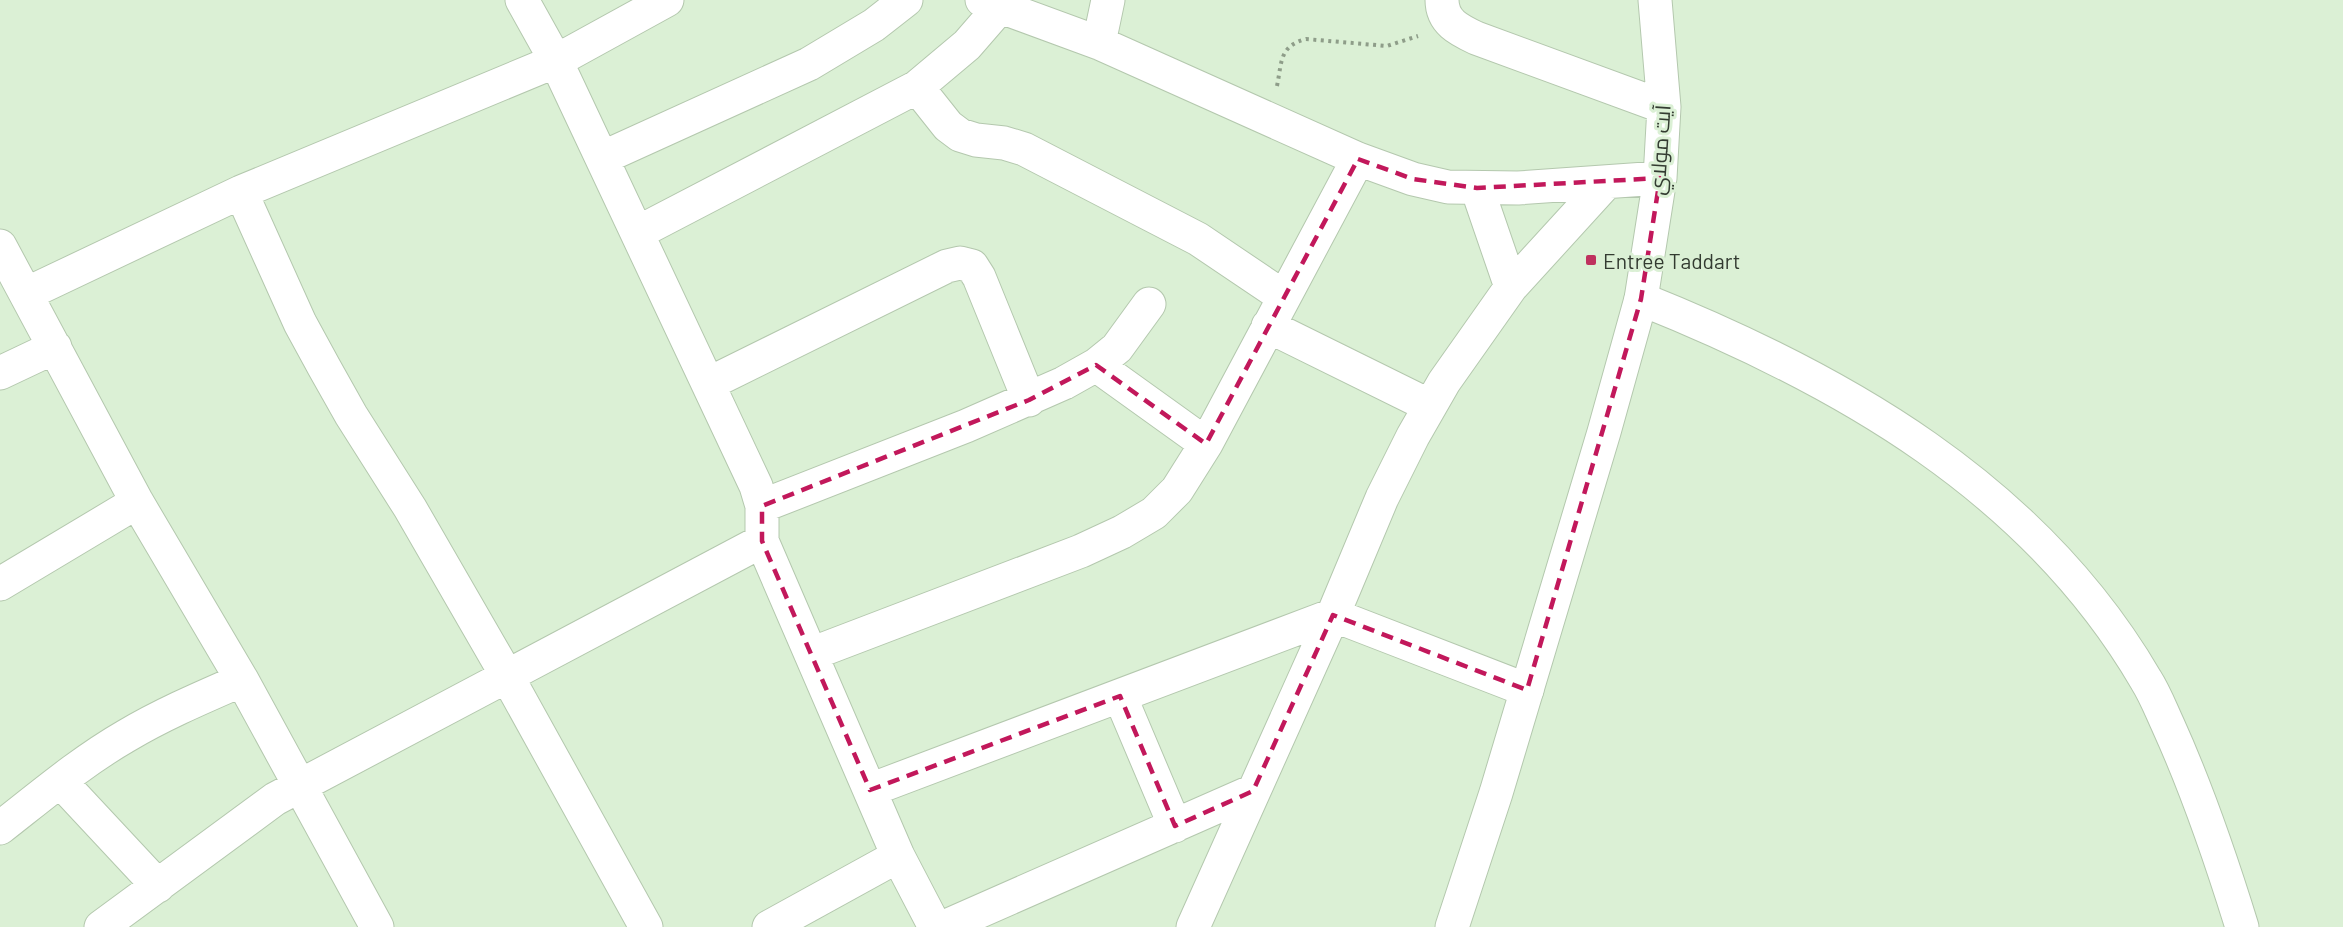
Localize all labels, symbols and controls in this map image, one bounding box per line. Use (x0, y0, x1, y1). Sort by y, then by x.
street label: آيت مولاي (1643, 104, 1680, 196)
place label: Entree Taddart (1603, 248, 1740, 273)
marker: Entree Taddart (1584, 253, 1598, 267)

